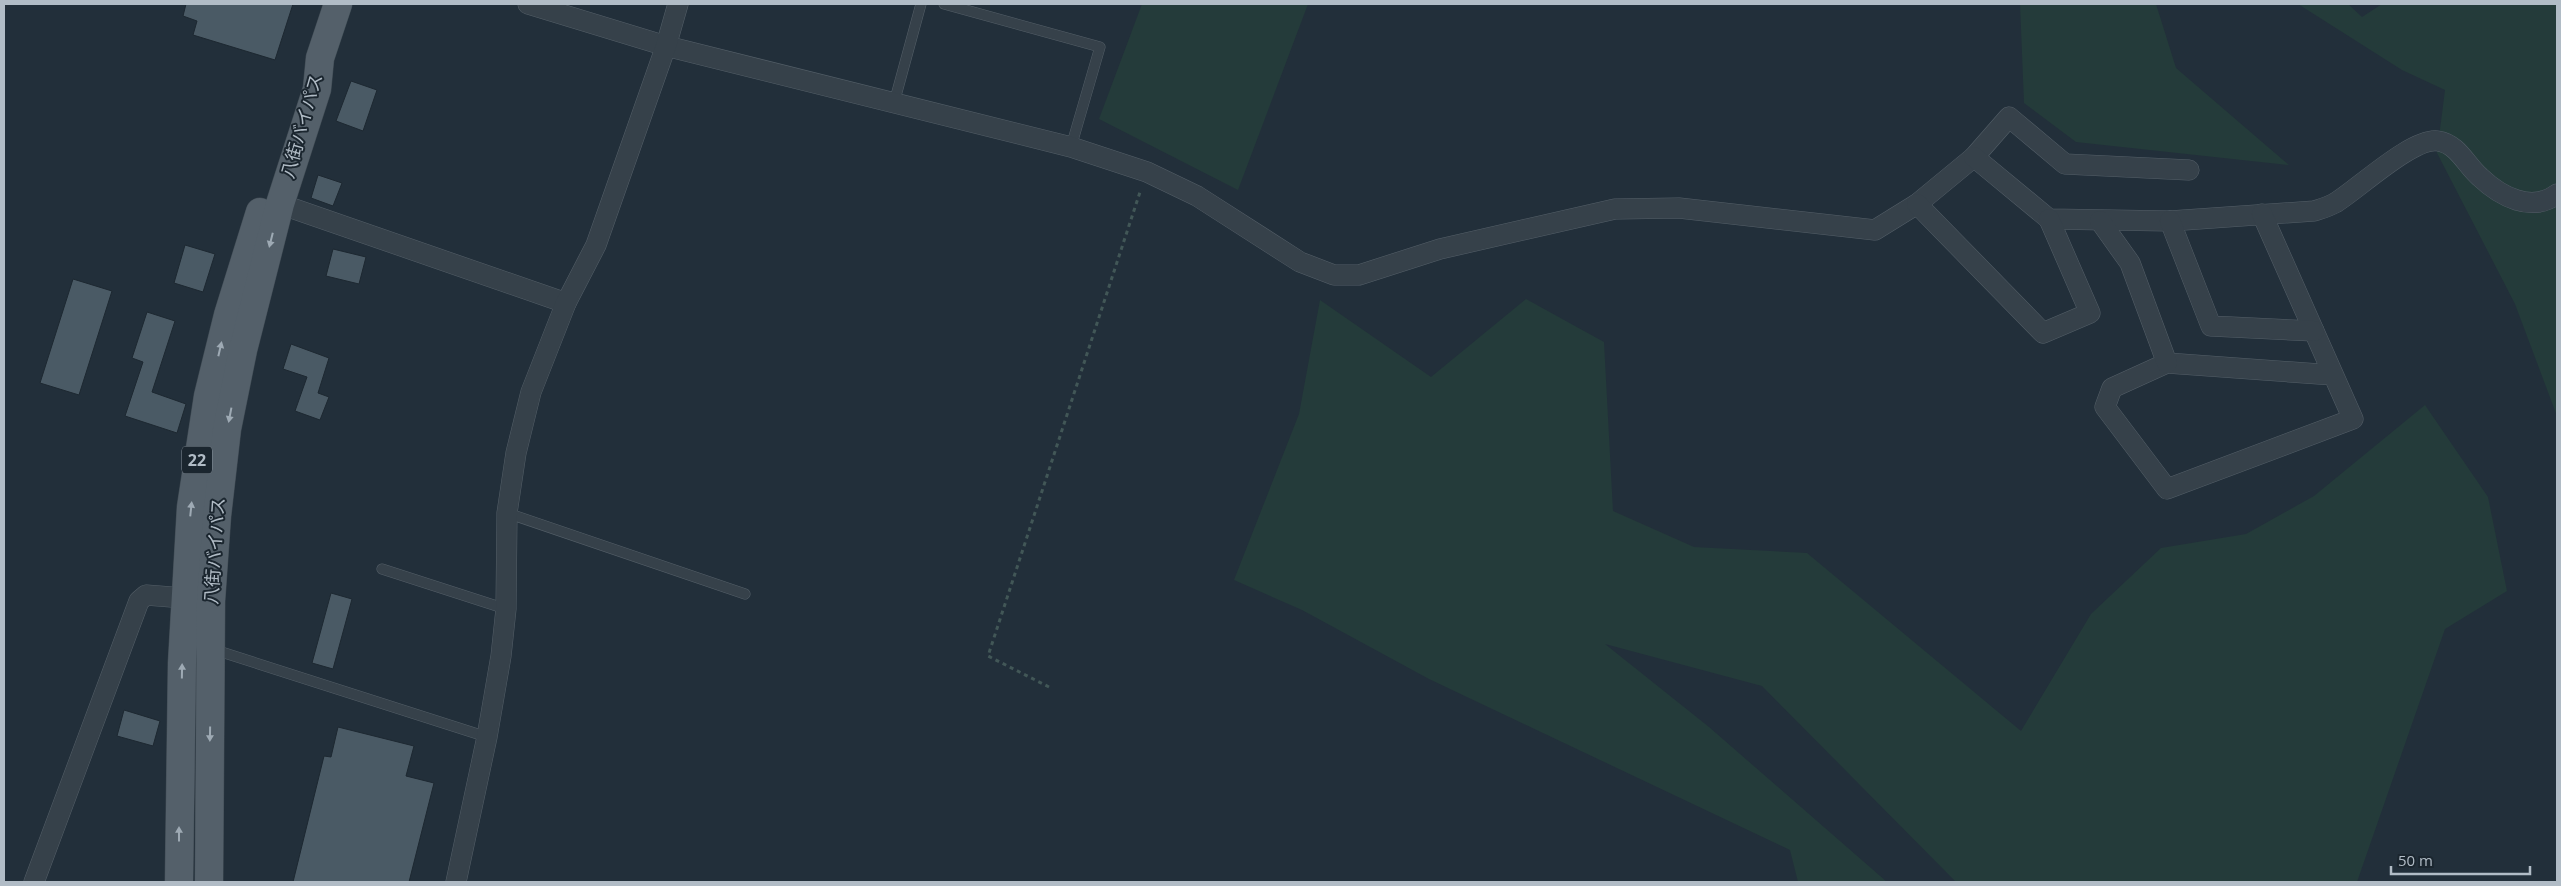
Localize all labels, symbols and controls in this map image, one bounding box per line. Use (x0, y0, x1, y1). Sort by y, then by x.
street label: 八街バイパス (275, 71, 327, 181)
one-way arrow (267, 232, 275, 247)
one-way arrow (216, 342, 224, 357)
one-way arrow (226, 408, 234, 423)
road number: 22 (182, 446, 212, 474)
street label: 八街バイパス (198, 496, 230, 605)
one-way arrow (187, 501, 195, 517)
one-way arrow (178, 663, 186, 679)
one-way arrow (206, 726, 214, 742)
one-way arrow (175, 825, 183, 841)
scale bar (2391, 844, 2530, 876)
text: 50 m (2398, 850, 2433, 870)

